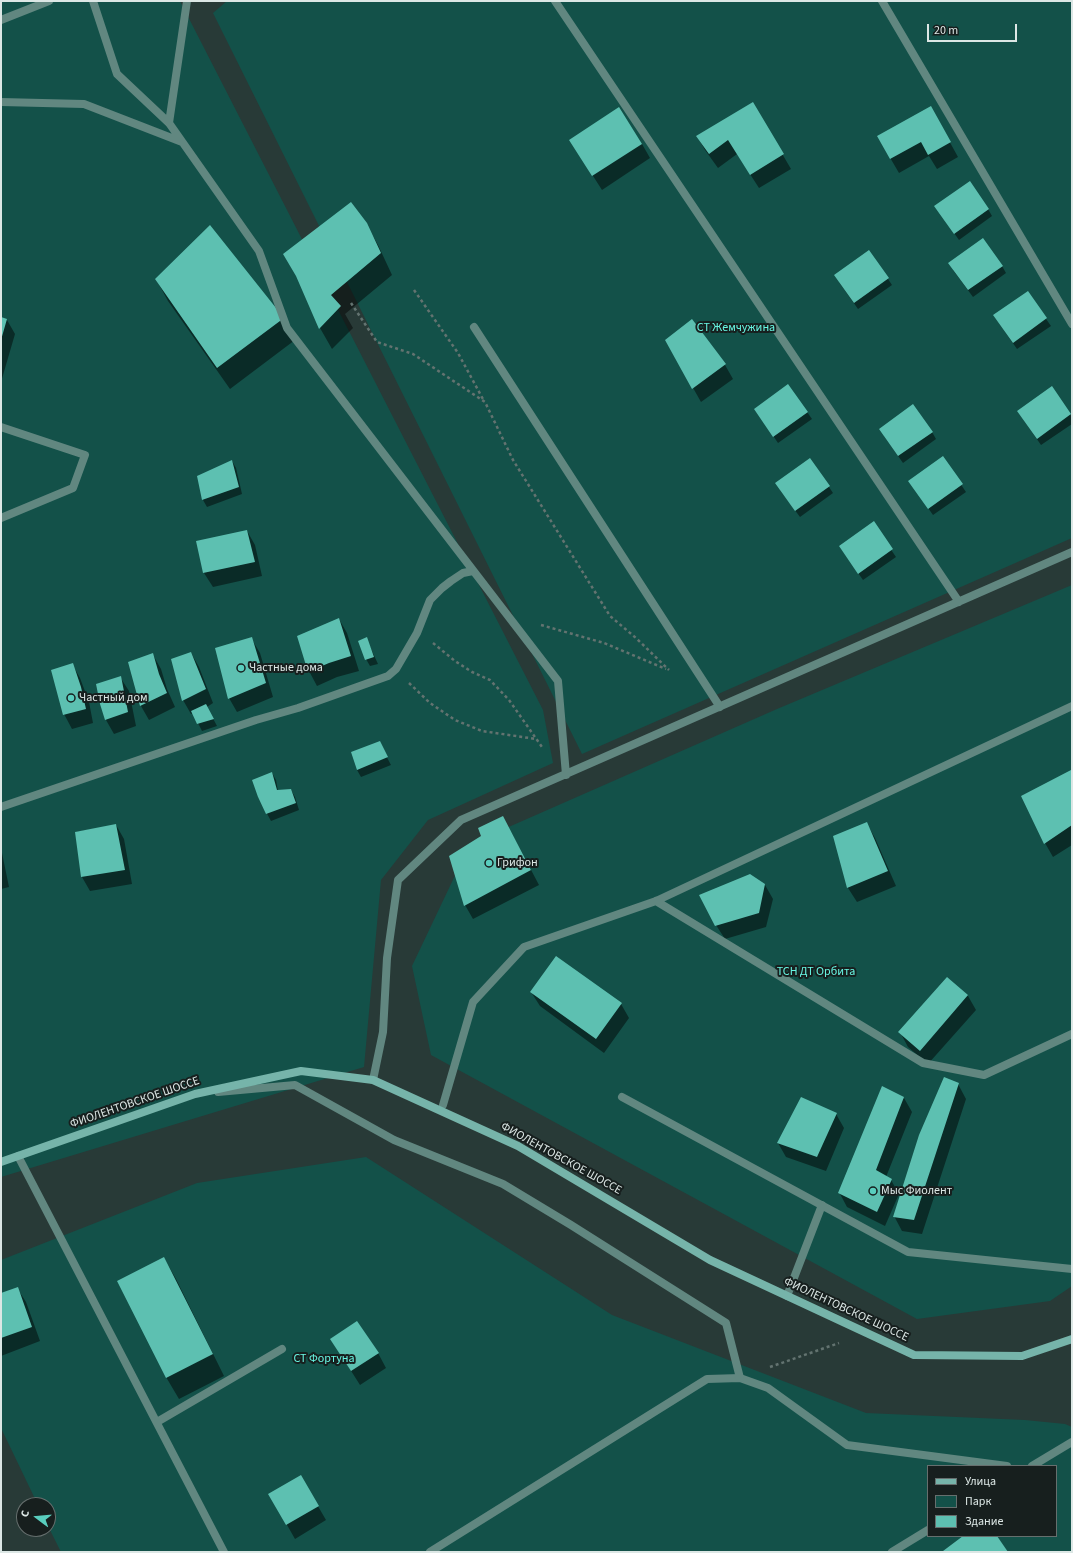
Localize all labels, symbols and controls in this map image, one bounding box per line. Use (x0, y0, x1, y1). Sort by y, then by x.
scale bar (929, 16, 1019, 42)
text: 20 m (934, 22, 958, 39)
park label: СТ Жемчужина (697, 321, 775, 335)
place label: Частные дома (249, 661, 323, 675)
marker: Частные дома (236, 663, 246, 673)
place label: Частный дом (79, 691, 148, 705)
marker: Частный дом (66, 693, 76, 703)
place label: Грифон (497, 856, 538, 870)
marker: Грифон (484, 858, 494, 868)
park label: ТСН ДТ Орбита (777, 965, 855, 979)
street label: ФИОЛЕНТОВСКОЕ ШОССЕ (68, 1074, 202, 1132)
street label: ФИОЛЕНТОВСКОЕ ШОССЕ (498, 1120, 624, 1198)
place label: Мыс Фиолент (881, 1184, 952, 1198)
marker: Мыс Фиолент (868, 1186, 878, 1196)
street label: ФИОЛЕНТОВСКОЕ ШОССЕ (781, 1275, 911, 1345)
park label: СТ Фортуна (293, 1352, 355, 1366)
legend (927, 1465, 1057, 1537)
text: Улица (965, 1473, 996, 1490)
text: Парк (965, 1493, 991, 1510)
north arrow (16, 1497, 56, 1537)
text: С (17, 1509, 33, 1519)
text: Здание (965, 1513, 1004, 1530)

